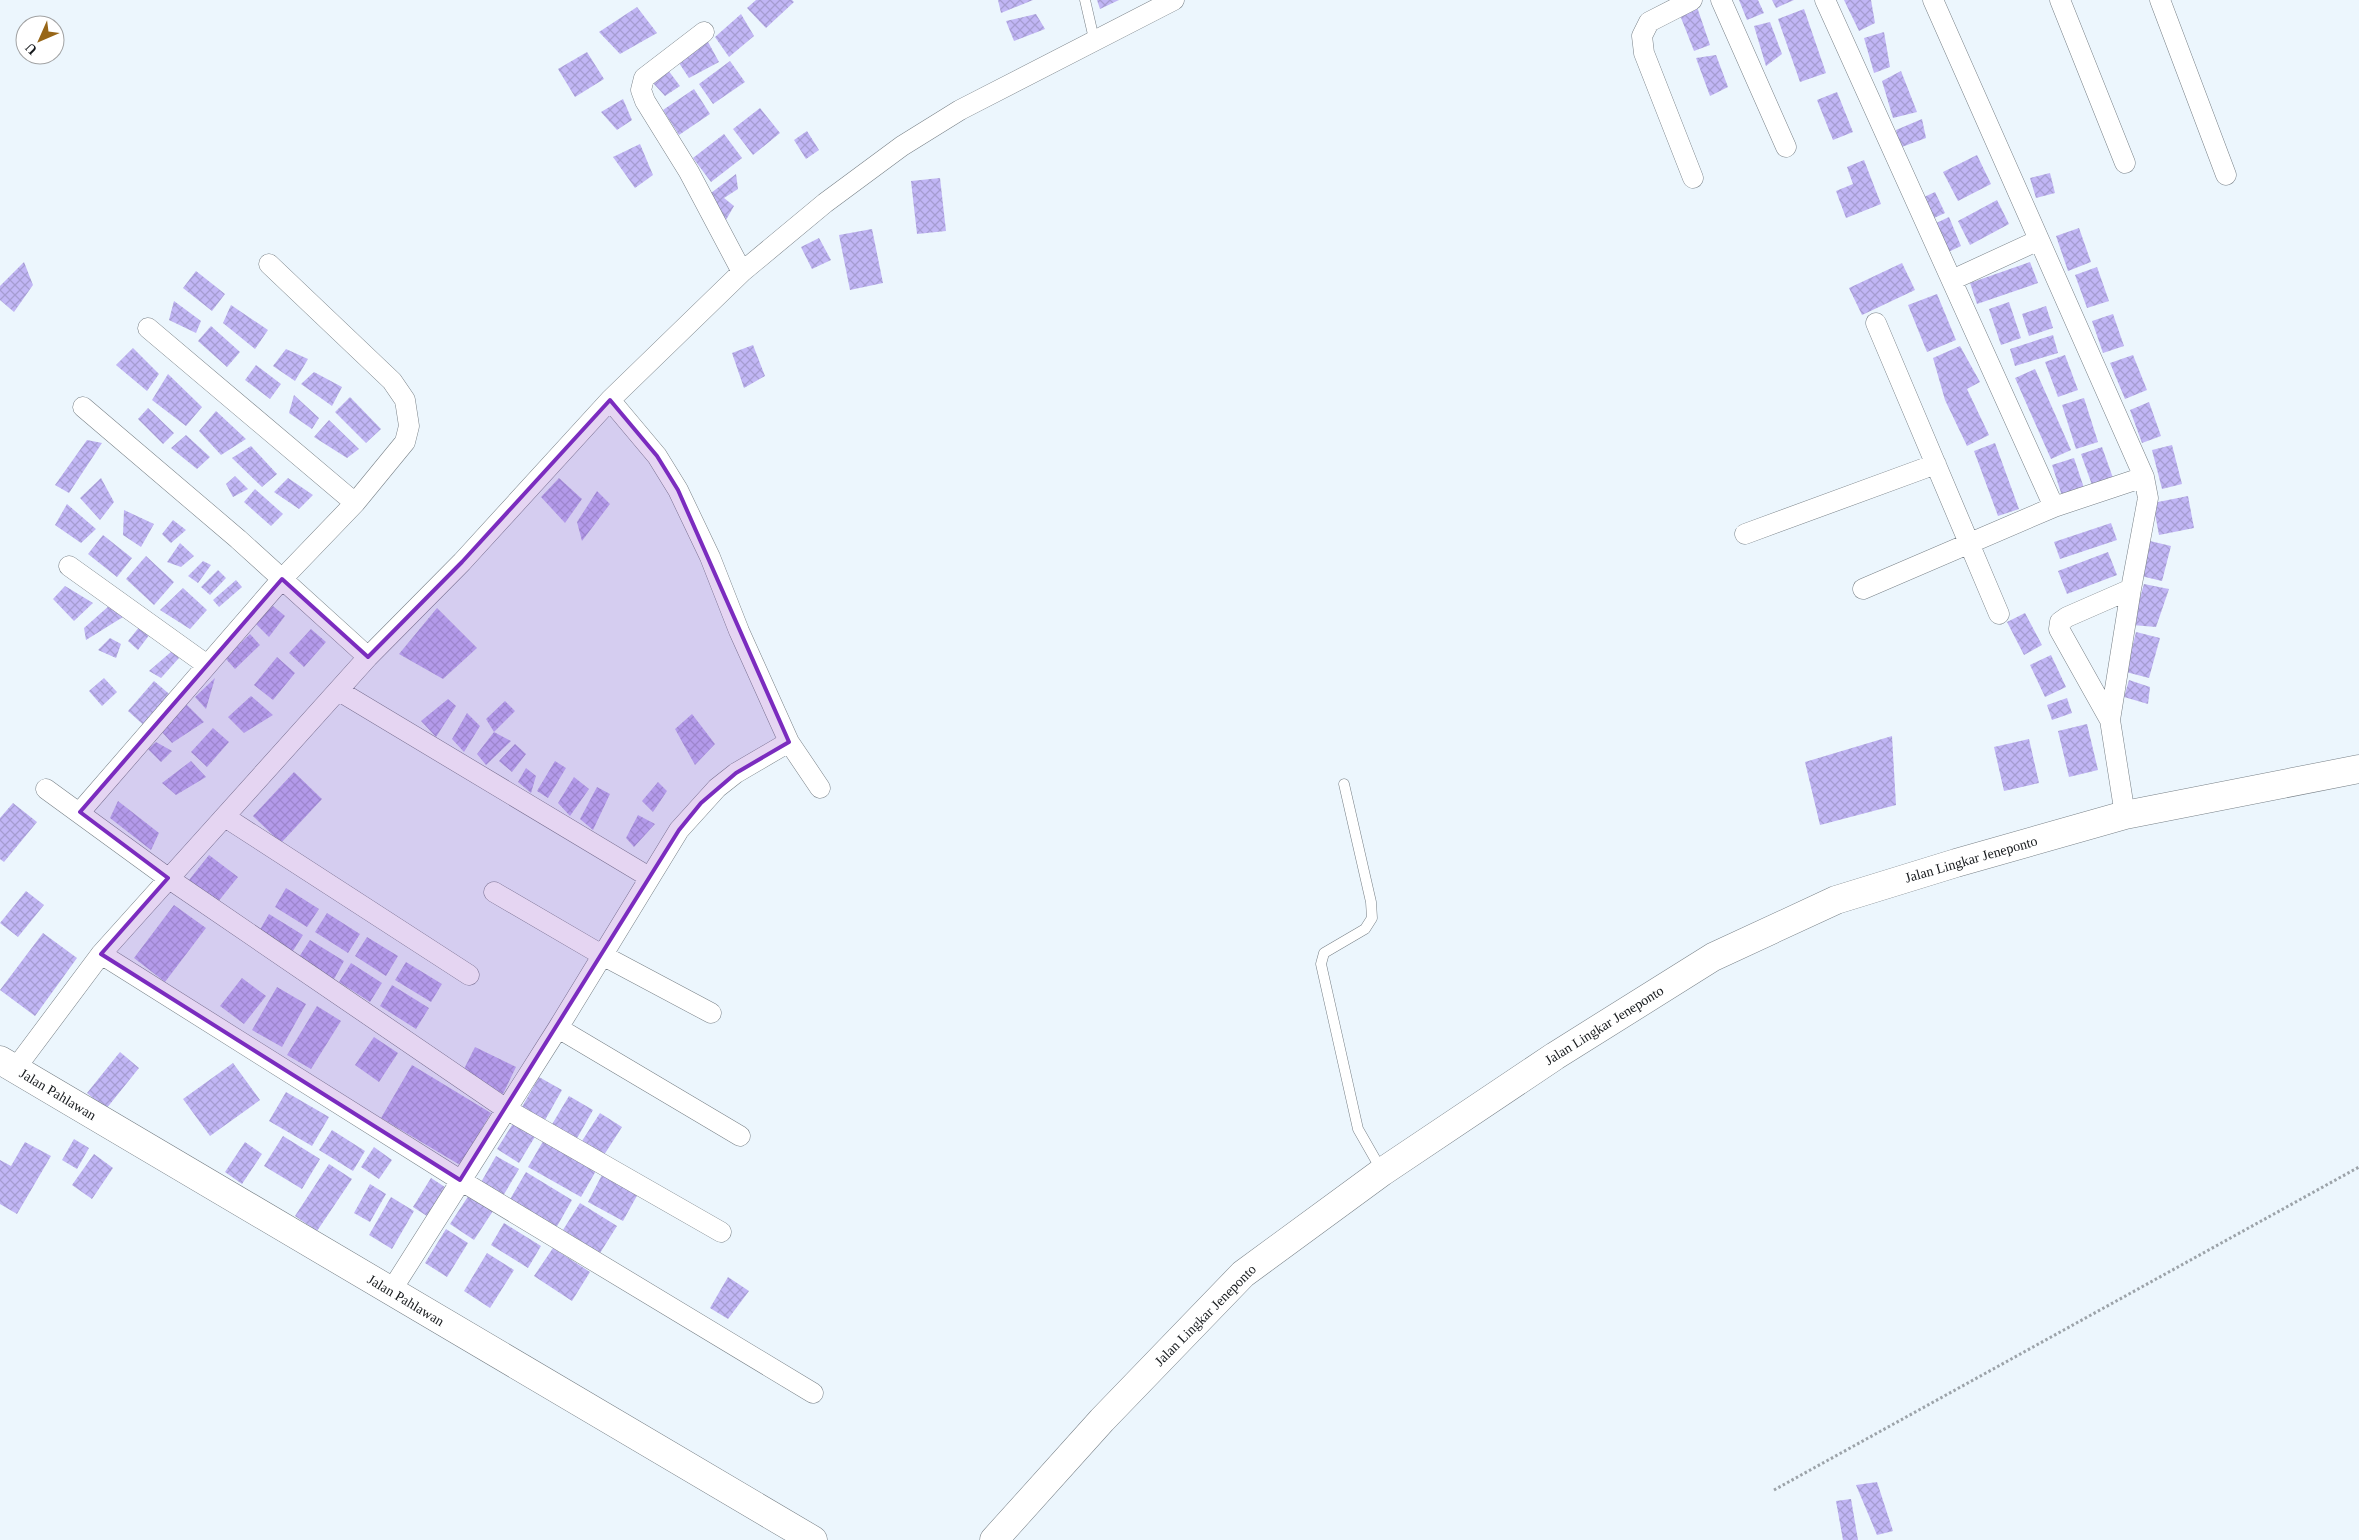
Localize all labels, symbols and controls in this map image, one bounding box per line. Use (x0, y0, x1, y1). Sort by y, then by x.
north arrow (15, 15, 65, 65)
text: U (22, 40, 40, 58)
street label: Jalan Lingkar Jeneponto (1903, 833, 2039, 886)
street label: Jalan Lingkar Jeneponto (1542, 983, 1666, 1068)
street label: Jalan Pahlawan (17, 1066, 99, 1123)
street label: Jalan Lingkar Jeneponto (1152, 1262, 1259, 1369)
street label: Jalan Pahlawan (365, 1272, 447, 1329)

